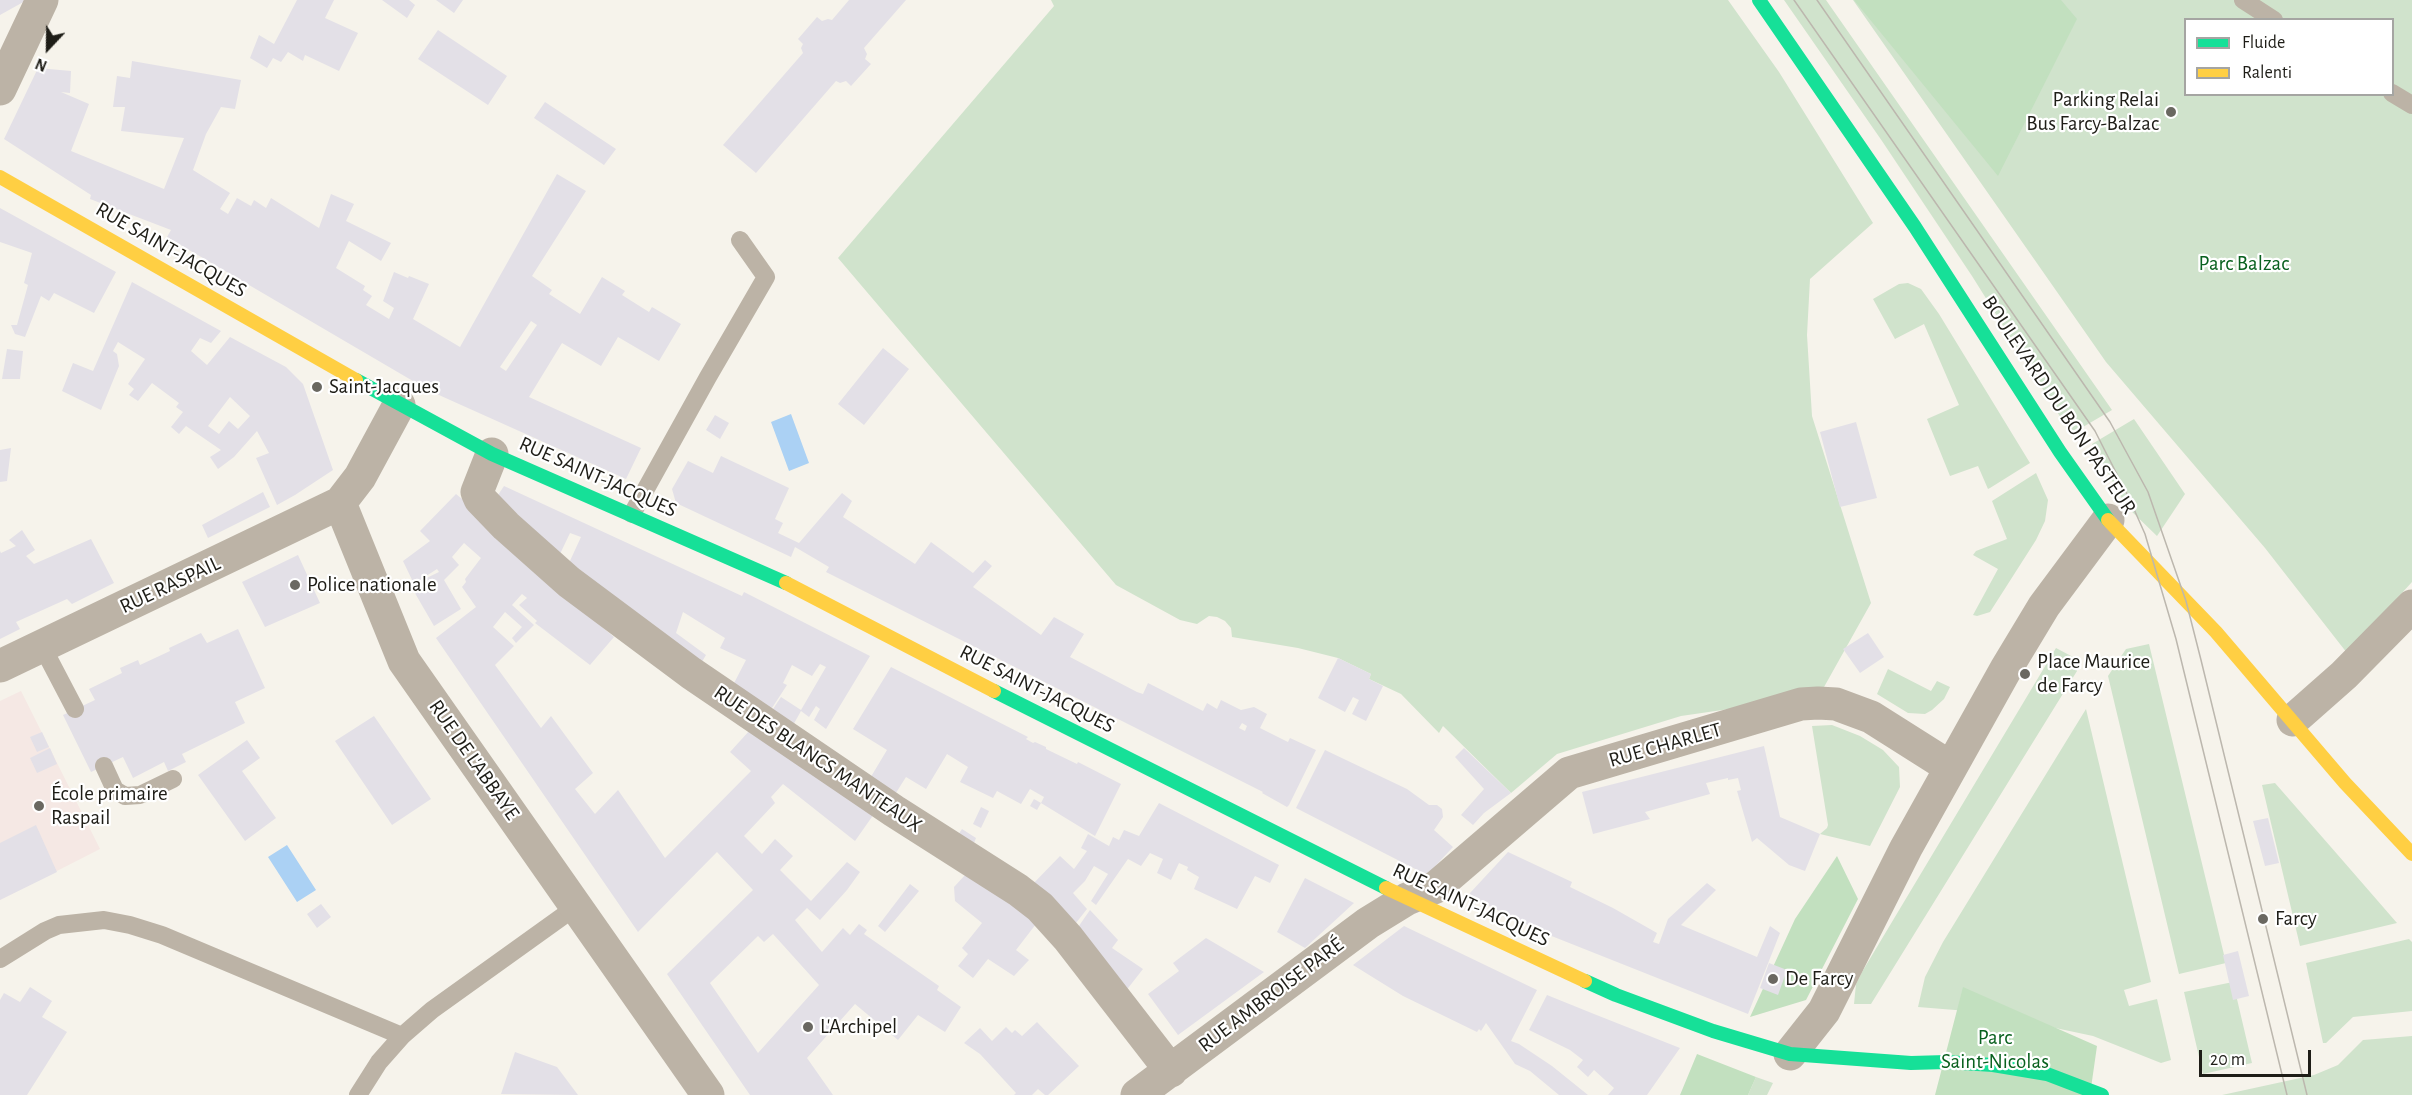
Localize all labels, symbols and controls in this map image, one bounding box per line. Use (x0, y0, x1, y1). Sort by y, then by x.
north arrow (18, 18, 78, 78)
legend (2184, 18, 2394, 96)
text: Fluide (2242, 34, 2285, 52)
text: N (33, 55, 49, 74)
text: Ralenti (2242, 64, 2292, 82)
place label: Parking Relai Bus Farcy-Balzac (2026, 87, 2159, 137)
marker: Parking Relai Bus Farcy-Balzac (2164, 105, 2178, 119)
street label: RUE SAINT-JACQUES (91, 197, 251, 303)
park label: Parc Balzac (2199, 251, 2289, 277)
street label: BOULEVARD DU BON PASTEUR (1976, 291, 2142, 519)
place label: Saint-Jacques (329, 374, 439, 400)
marker: Saint-Jacques (310, 380, 324, 394)
street label: RUE SAINT-JACQUES (515, 431, 681, 523)
street label: RUE RASPAIL (116, 551, 224, 619)
place label: Police nationale (307, 572, 437, 598)
marker: Police nationale (288, 578, 302, 592)
street label: RUE SAINT-JACQUES (955, 639, 1119, 739)
place label: Place Maurice de Farcy (2037, 649, 2150, 699)
marker: Place Maurice de Farcy (2018, 667, 2032, 681)
street label: RUE DES BLANCS MANTEAUX (709, 680, 927, 838)
street label: RUE DE L'ABBAYE (423, 695, 525, 825)
street label: RUE CHARLET (1606, 717, 1724, 773)
place label: École primaire Raspail (51, 781, 168, 831)
marker: École primaire Raspail (32, 799, 46, 813)
street label: RUE SAINT-JACQUES (1389, 858, 1553, 952)
place label: Farcy (2275, 906, 2317, 932)
marker: Farcy (2256, 912, 2270, 926)
street label: RUE AMBROISE PARÉ (1193, 932, 1349, 1058)
place label: De Farcy (1785, 966, 1854, 992)
marker: De Farcy (1766, 972, 1780, 986)
place label: L'Archipel (820, 1014, 897, 1040)
marker: L'Archipel (801, 1020, 815, 1034)
park label: Parc Saint-Nicolas (1941, 1025, 2049, 1075)
scale bar (2202, 1038, 2314, 1076)
text: 20 m (2210, 1051, 2245, 1069)

